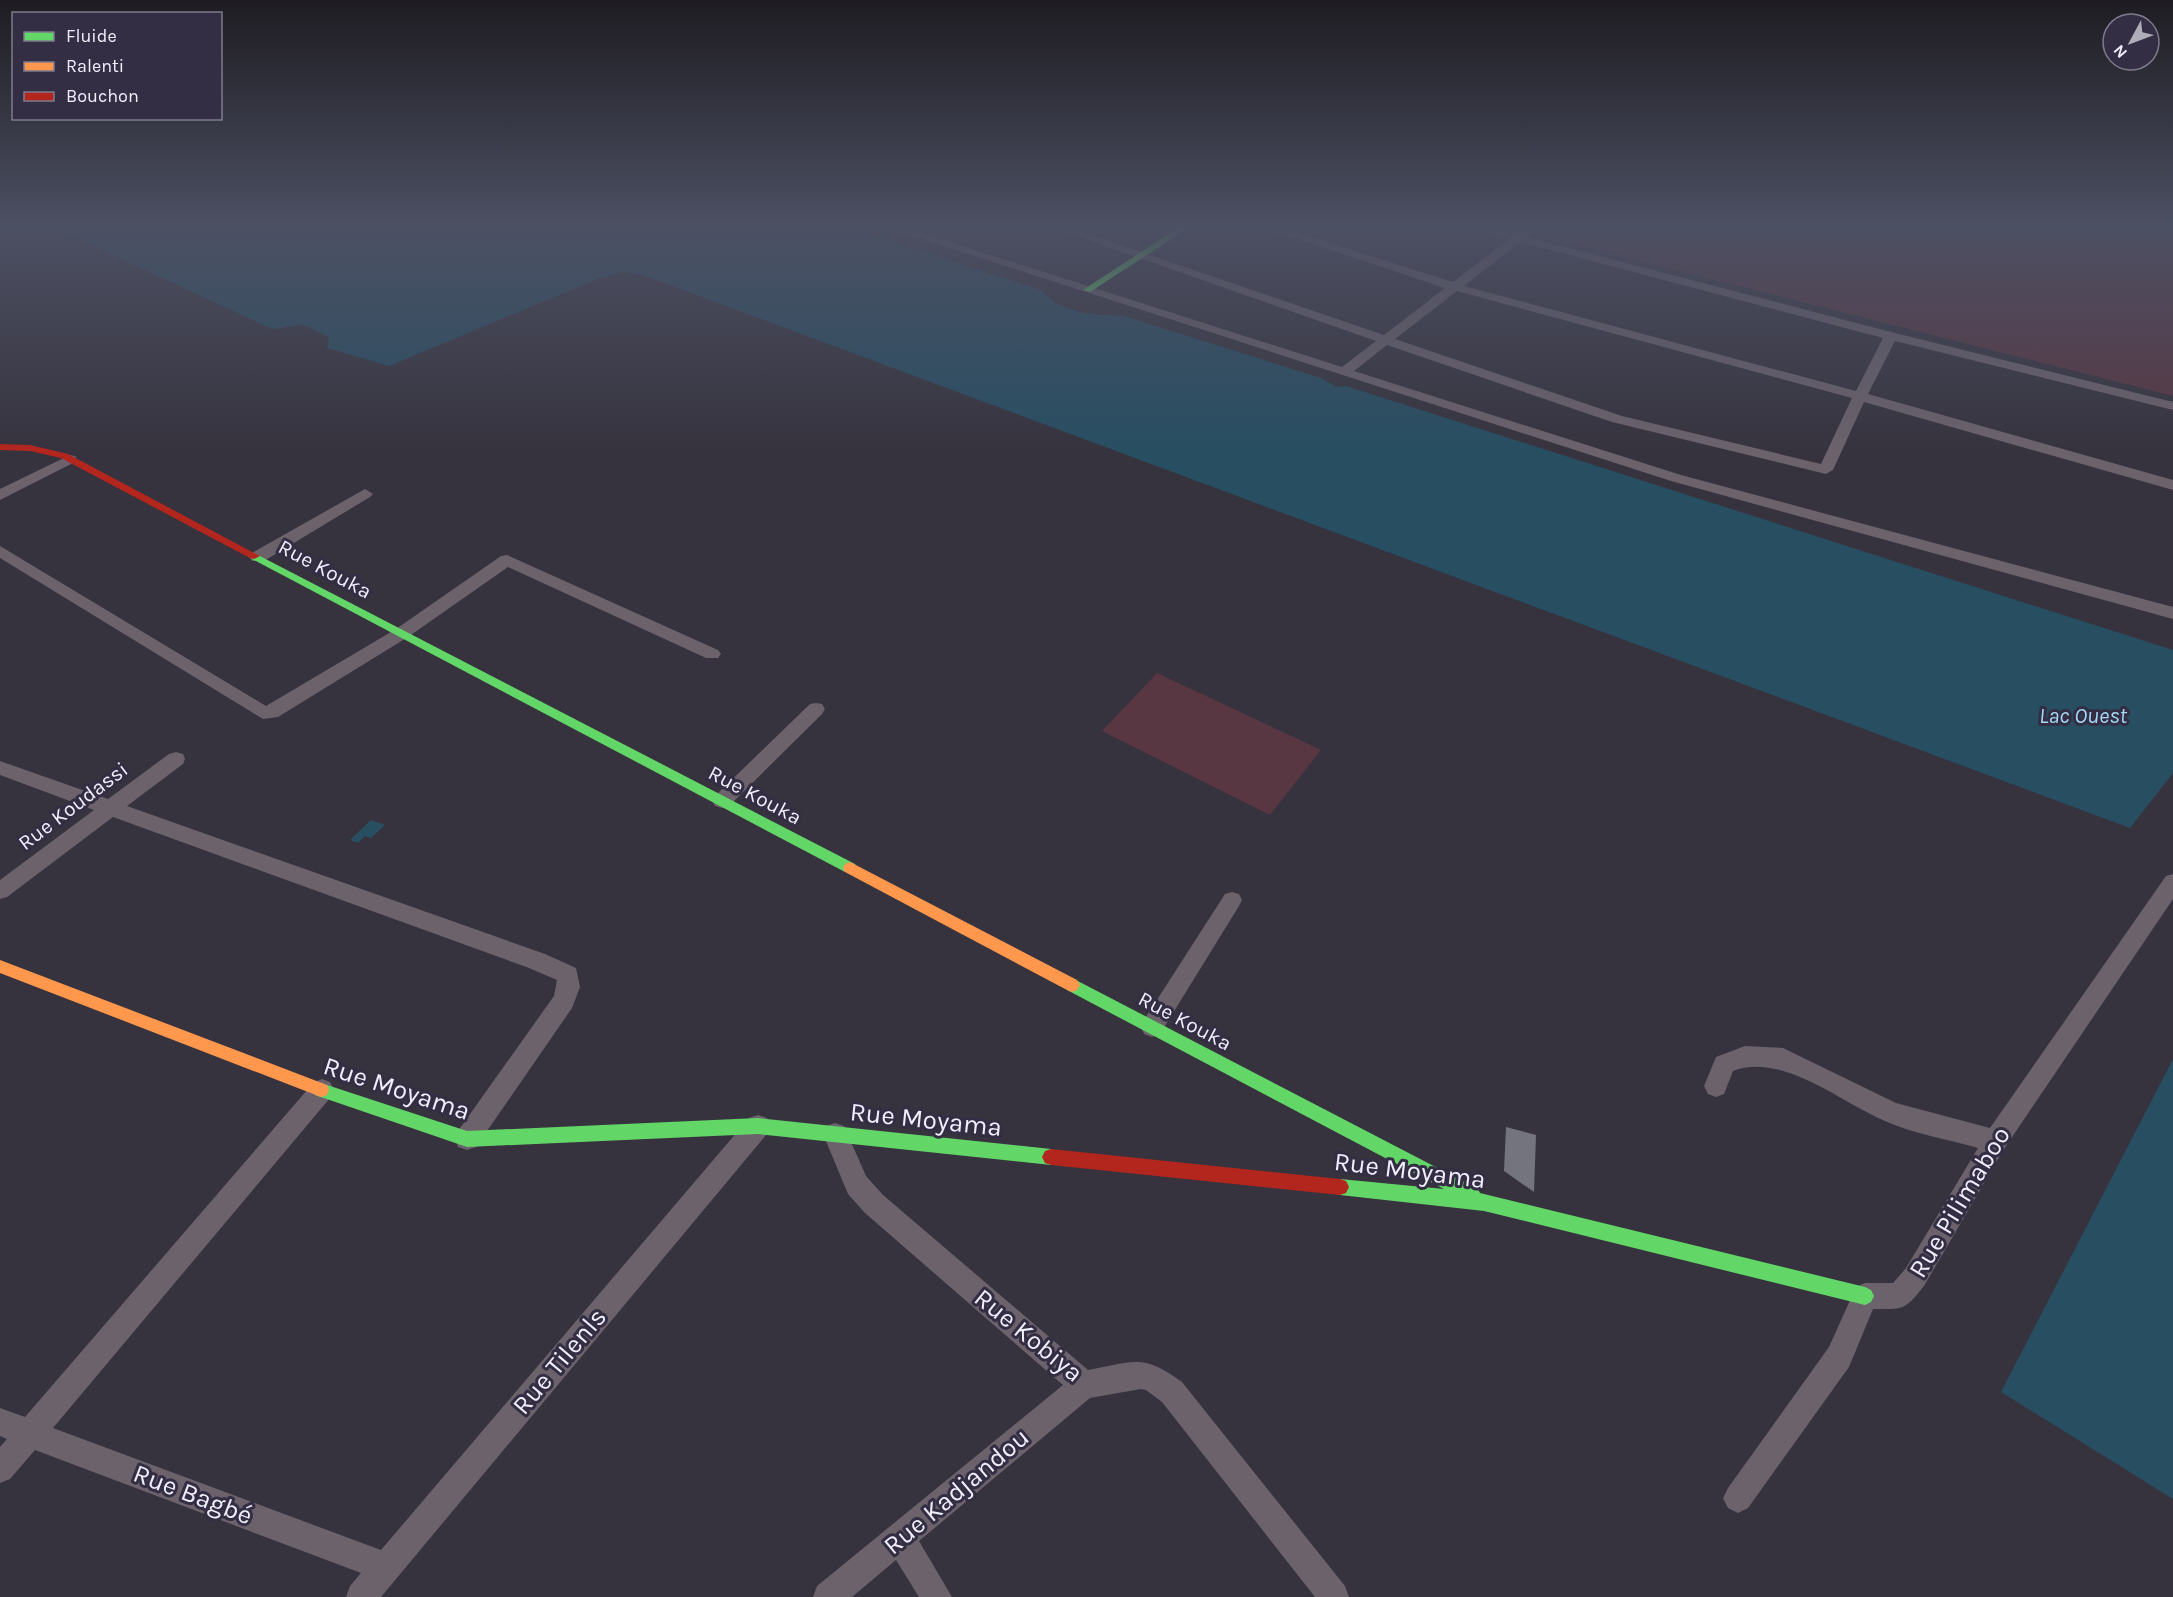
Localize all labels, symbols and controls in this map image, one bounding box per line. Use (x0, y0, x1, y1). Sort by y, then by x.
legend (12, 12, 222, 120)
north arrow (2101, 12, 2161, 72)
text: Fluide (66, 25, 117, 47)
text: N (2109, 41, 2131, 62)
text: Ralenti (66, 55, 124, 77)
text: Bouchon (66, 85, 139, 107)
street label: Rue Kouka (274, 535, 376, 603)
water label: Lac Ouest (2039, 703, 2128, 729)
street label: Rue Koudassi (14, 757, 132, 855)
street label: Rue Kouka (704, 761, 806, 829)
street label: Rue Kouka (1134, 987, 1236, 1055)
street label: Rue Moyama (320, 1050, 474, 1127)
street label: Rue Moyama (849, 1096, 1003, 1143)
street label: Rue Pilimaboo (1902, 1121, 2017, 1283)
street label: Rue Moyama (1332, 1146, 1488, 1195)
street label: Rue Kobiya (968, 1282, 1089, 1389)
street label: Rue Tilenls (506, 1302, 613, 1421)
street label: Rue Kadjandou (877, 1422, 1035, 1561)
street label: Rue Bagbé (129, 1458, 257, 1531)

